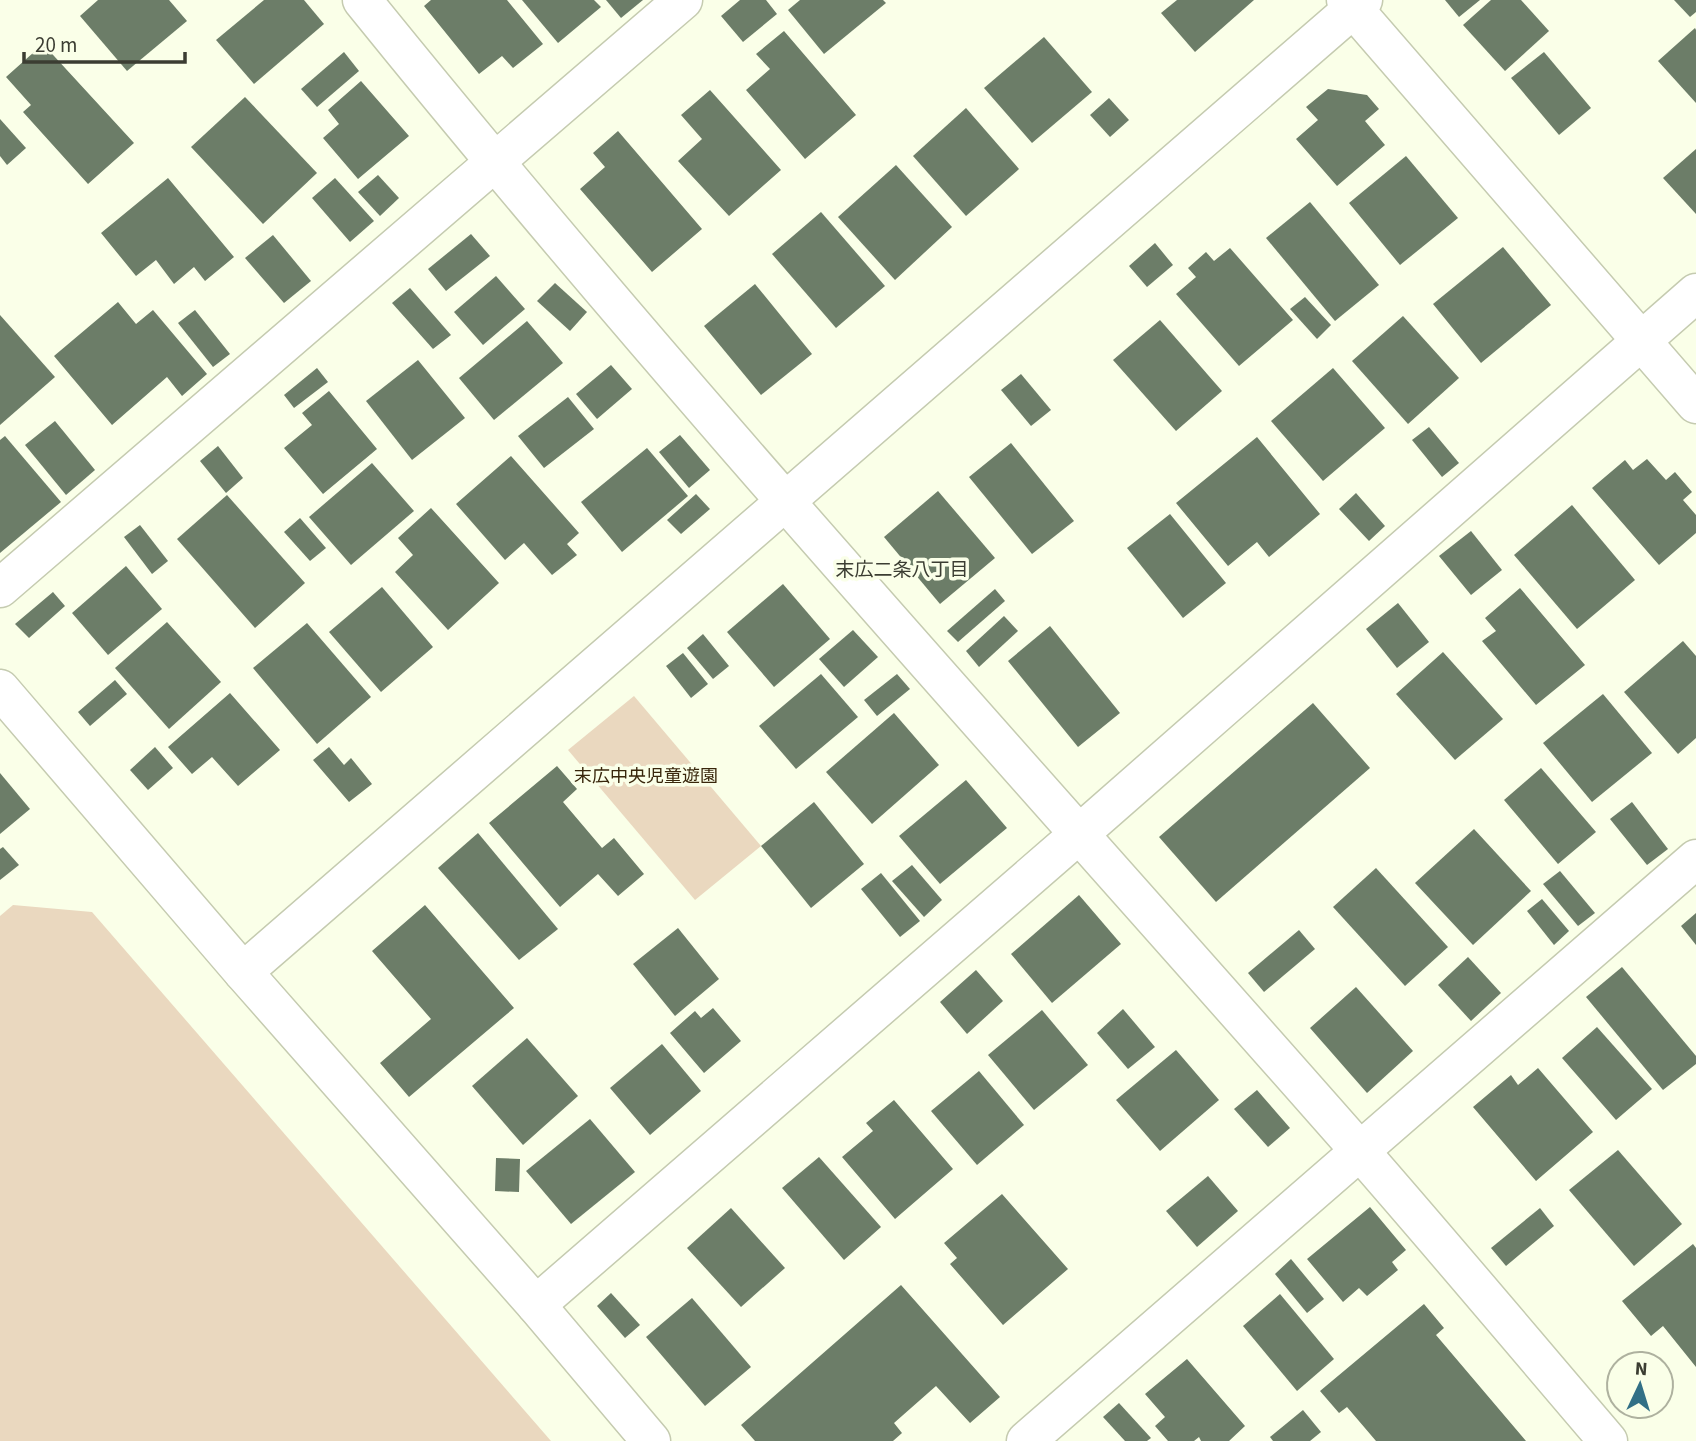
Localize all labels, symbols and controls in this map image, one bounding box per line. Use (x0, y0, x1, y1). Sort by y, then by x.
scale bar (24, 21, 186, 65)
text: 20 m (35, 30, 77, 60)
district label: 末広二条八丁目 (835, 557, 969, 584)
park label: 末広中央児童遊園 (574, 764, 718, 789)
north arrow (1605, 1350, 1675, 1420)
text: N (1634, 1356, 1648, 1383)

